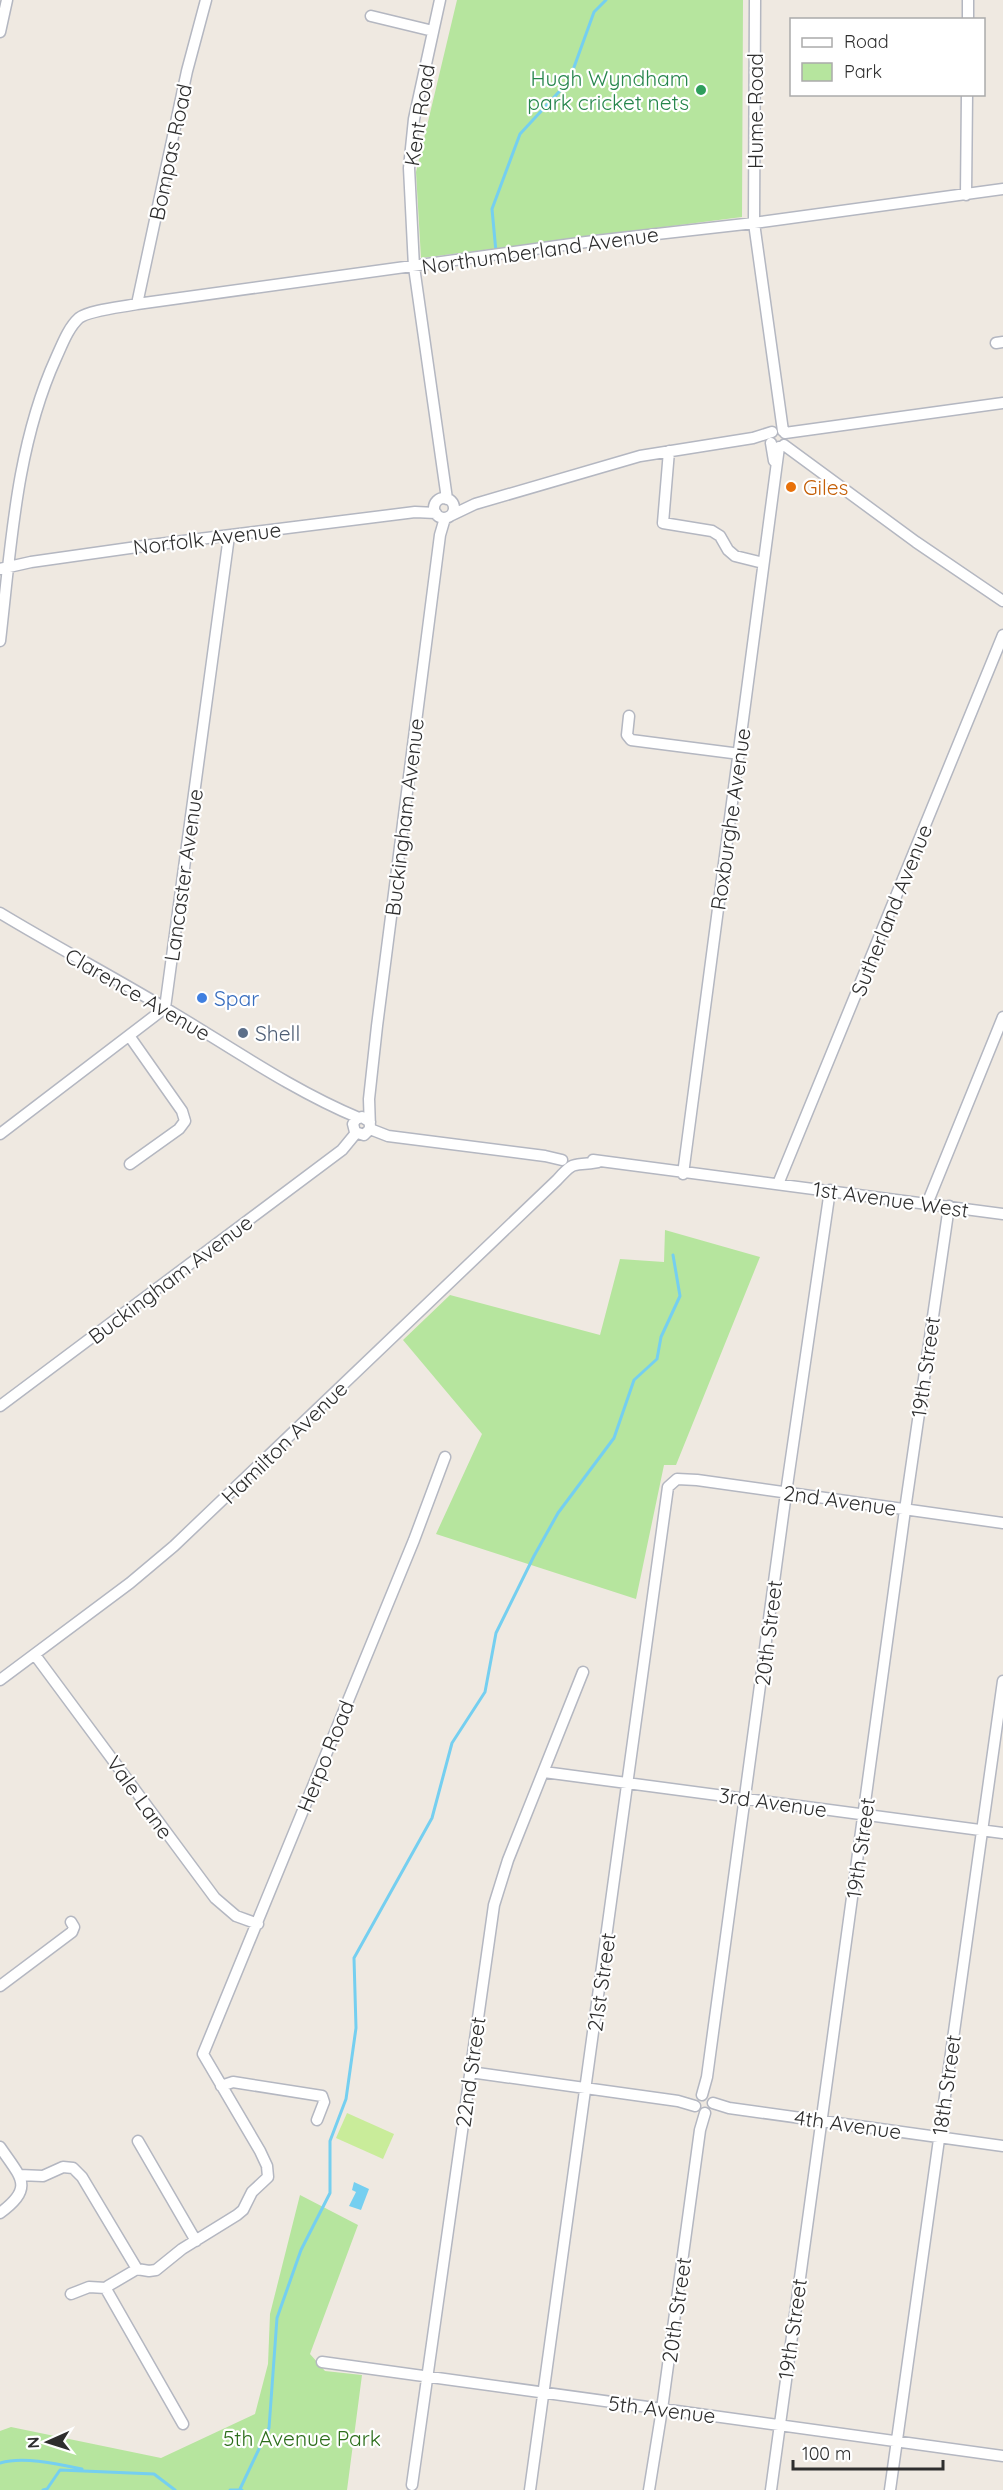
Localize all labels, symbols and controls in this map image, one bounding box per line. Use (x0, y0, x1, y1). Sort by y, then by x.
legend (790, 18, 985, 96)
text: Road (844, 30, 889, 53)
street label: Hume Road (742, 53, 768, 169)
text: Park (844, 60, 882, 83)
street label: Kent Road (398, 62, 440, 168)
place label: Hugh Wyndham park cricket nets (527, 65, 689, 115)
street label: Bompas Road (143, 81, 197, 223)
marker: Hugh Wyndham park cricket nets (694, 83, 708, 97)
street label: Northumberland Avenue (420, 221, 660, 279)
place label: Giles (803, 474, 848, 500)
marker: Giles (784, 480, 798, 494)
street label: Norfolk Avenue (131, 516, 283, 560)
street label: Buckingham Avenue (379, 717, 429, 917)
street label: Roxburghe Avenue (704, 726, 756, 912)
street label: Lancaster Avenue (158, 787, 208, 963)
street label: Sutherland Avenue (845, 820, 937, 1000)
street label: Clarence Avenue (61, 942, 215, 1046)
place label: Spar (214, 985, 259, 1011)
marker: Spar (195, 991, 209, 1005)
place label: Shell (255, 1020, 300, 1046)
marker: Shell (236, 1026, 250, 1040)
street label: 1st Avenue West (812, 1175, 970, 1223)
street label: Buckingham Avenue (83, 1209, 257, 1349)
street label: 19th Street (905, 1315, 945, 1419)
street label: Hamilton Avenue (215, 1375, 353, 1509)
street label: 2nd Avenue (782, 1479, 898, 1521)
street label: 20th Street (749, 1579, 787, 1687)
street label: Herpo Road (291, 1696, 359, 1816)
street label: Vale Lane (101, 1750, 179, 1844)
street label: 3rd Avenue (717, 1782, 829, 1822)
street label: 19th Street (840, 1796, 880, 1900)
street label: 21st Street (581, 1931, 621, 2033)
street label: 22nd Street (449, 2015, 491, 2129)
street label: 18th Street (926, 2033, 966, 2137)
street label: 4th Avenue (793, 2104, 903, 2144)
street label: 20th Street (656, 2256, 696, 2364)
street label: 19th Street (772, 2277, 812, 2381)
street label: 5th Avenue (607, 2390, 717, 2428)
north arrow (18, 2412, 78, 2472)
park label: 5th Avenue Park (223, 2425, 381, 2451)
scale bar (793, 2433, 943, 2471)
text: N (23, 2436, 43, 2449)
text: 100 m (802, 2442, 851, 2465)

